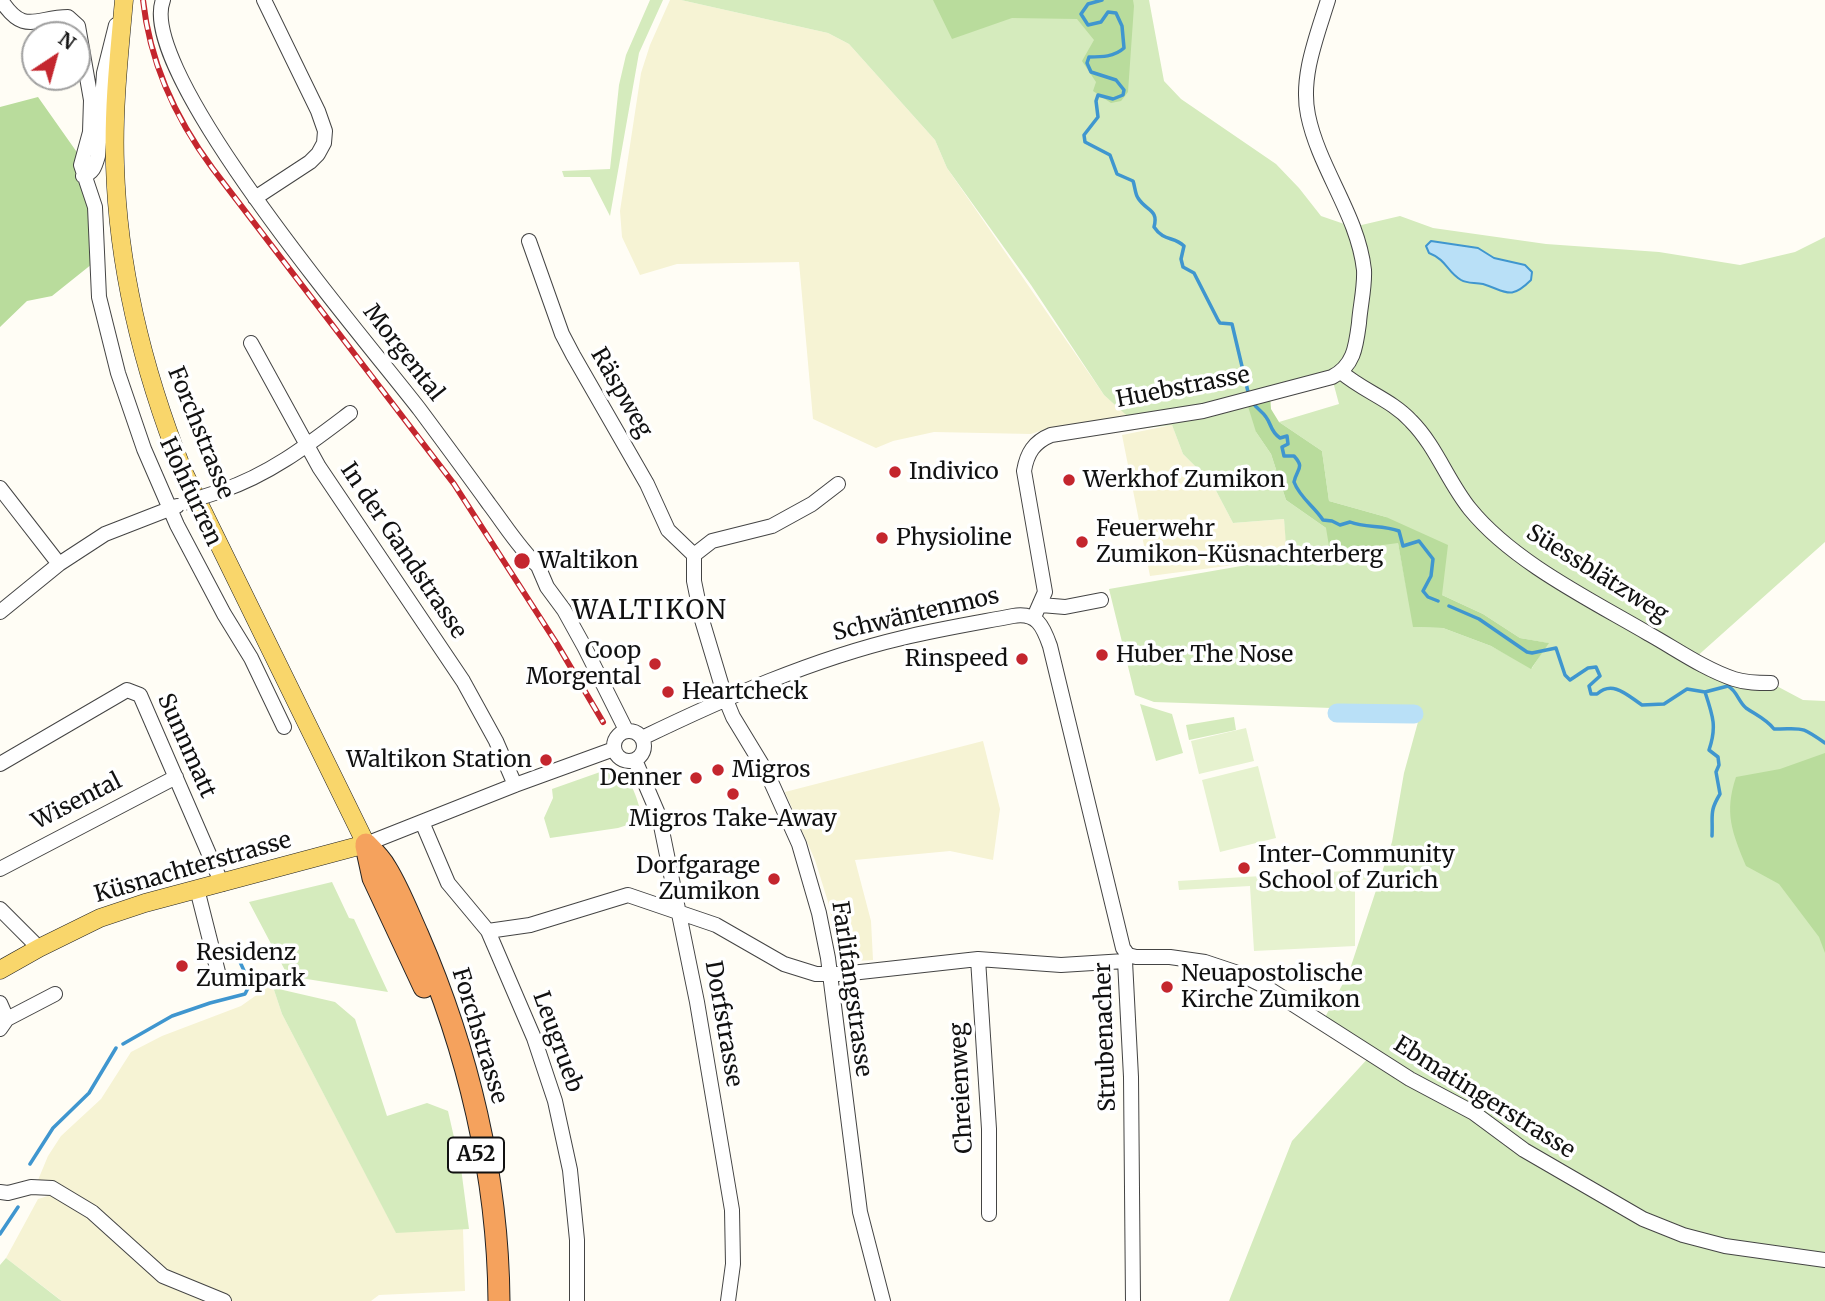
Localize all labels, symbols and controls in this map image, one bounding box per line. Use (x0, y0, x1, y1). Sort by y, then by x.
north arrow (21, 21, 91, 91)
text: N (54, 27, 80, 55)
street label: Morgental (357, 299, 449, 407)
street label: Räspweg (584, 343, 658, 443)
street label: Huebstrasse (1114, 362, 1252, 414)
street label: Forchstrasse (161, 363, 239, 503)
street label: Hohfurren (153, 433, 227, 551)
street label: In der Gandstrasse (334, 458, 472, 644)
place label: Indivico (909, 458, 999, 486)
marker: Indivico (887, 464, 903, 480)
place label: Werkhof Zumikon (1083, 466, 1285, 494)
marker: Werkhof Zumikon (1061, 472, 1077, 488)
place label: Feuerwehr Zumikon-Küsnachterberg (1096, 515, 1383, 569)
street label: Süessblätzweg (1521, 519, 1673, 629)
place label: Physioline (896, 524, 1012, 552)
marker: Physioline (874, 530, 890, 546)
marker: Feuerwehr Zumikon-Küsnachterberg (1074, 534, 1090, 550)
place label: Waltikon (538, 547, 638, 575)
marker: Waltikon (512, 551, 532, 571)
street label: Schwäntenmos (830, 582, 1002, 648)
district label: WALTIKON (573, 596, 727, 628)
place label: Coop Morgental (526, 637, 641, 691)
place label: Huber The Nose (1116, 641, 1293, 669)
place label: Rinspeed (905, 645, 1008, 673)
marker: Huber The Nose (1094, 647, 1110, 663)
marker: Rinspeed (1014, 651, 1030, 667)
marker: Coop Morgental (647, 656, 663, 672)
place label: Heartcheck (682, 678, 808, 706)
marker: Heartcheck (660, 684, 676, 700)
street label: Sunnmatt (151, 690, 221, 802)
place label: Waltikon Station (346, 746, 532, 774)
marker: Waltikon Station (538, 752, 554, 768)
place label: Migros (732, 756, 810, 784)
marker: Migros (710, 762, 726, 778)
place label: Denner (599, 764, 682, 792)
street label: Wisental (27, 768, 127, 836)
marker: Denner (688, 770, 704, 786)
marker: Migros Take-Away (725, 786, 741, 802)
place label: Migros Take-Away (629, 805, 837, 833)
street label: Küsnachterstrasse (91, 827, 295, 909)
place label: Inter-Community School of Zurich (1258, 841, 1455, 895)
place label: Dorfgarage Zumikon (636, 852, 760, 906)
marker: Inter-Community School of Zurich (1236, 860, 1252, 876)
marker: Dorfgarage Zumikon (766, 871, 782, 887)
street label: Farlifangstrasse (825, 899, 877, 1079)
place label: Residenz Zumipark (196, 939, 306, 993)
marker: Residenz Zumipark (174, 958, 190, 974)
street label: Dorfstrasse (698, 959, 748, 1089)
place label: Neuapostolische Kirche Zumikon (1181, 960, 1363, 1014)
street label: Strubenacher (1090, 962, 1122, 1112)
street label: Forchstrasse (445, 965, 513, 1107)
marker: Neuapostolische Kirche Zumikon (1159, 979, 1175, 995)
street label: Leugrueb (526, 988, 588, 1096)
street label: Chreienweg (945, 1022, 979, 1154)
street label: Ebmatingerstrasse (1388, 1031, 1580, 1165)
road number: A52 (448, 1138, 504, 1172)

